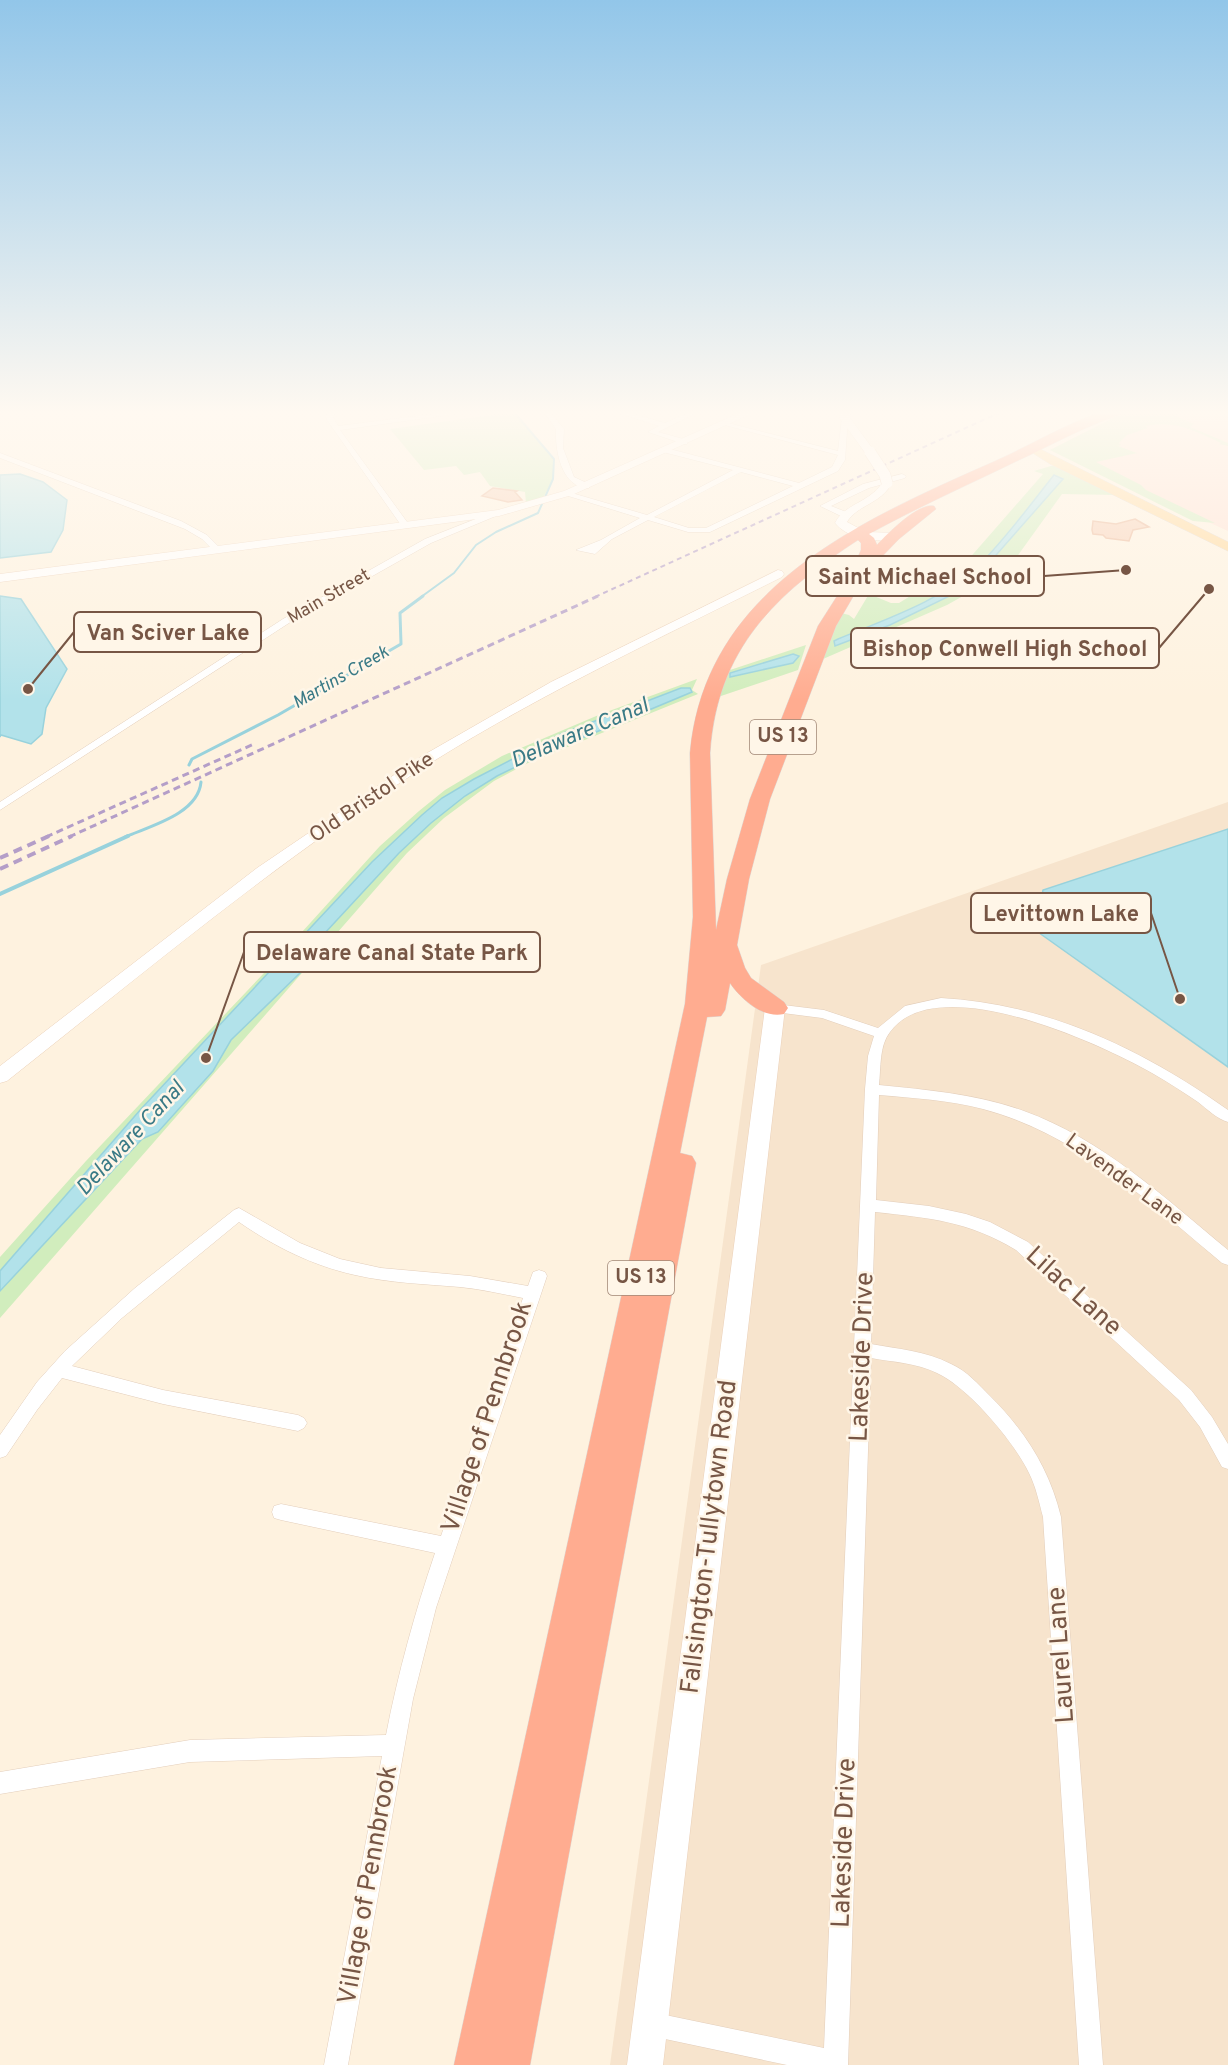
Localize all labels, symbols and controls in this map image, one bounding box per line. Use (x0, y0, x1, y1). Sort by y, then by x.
callout: Saint Michael School (806, 556, 1044, 596)
street label: Main Street (283, 564, 375, 630)
text: Saint Michael School (818, 565, 1032, 592)
callout: Van Sciver Lake (74, 612, 261, 652)
text: Van Sciver Lake (86, 621, 250, 648)
callout: Bishop Conwell High School (851, 628, 1159, 668)
text: Bishop Conwell High School (863, 637, 1147, 664)
water label: Martins Creek (289, 641, 394, 715)
water label: Delaware Canal (507, 692, 654, 775)
road number: US 13 (750, 720, 816, 754)
street label: Old Bristol Pike (304, 746, 440, 850)
callout: Levittown Lake (971, 893, 1151, 933)
text: Levittown Lake (983, 902, 1139, 929)
callout: Delaware Canal State Park (244, 932, 540, 972)
text: Delaware Canal State Park (256, 941, 528, 968)
water label: Delaware Canal (71, 1075, 192, 1202)
street label: Lavender Lane (1059, 1128, 1189, 1232)
street label: Lilac Lane (1018, 1240, 1128, 1344)
road number: US 13 (608, 1261, 674, 1295)
street label: Lakeside Drive (844, 1271, 882, 1443)
street label: Village of Pennbrook (435, 1297, 541, 1537)
street label: Fallsington-Tullytown Road (674, 1378, 746, 1696)
street label: Laurel Lane (1041, 1586, 1083, 1724)
street label: Lakeside Drive (826, 1757, 864, 1929)
street label: Village of Pennbrook (332, 1763, 406, 2007)

